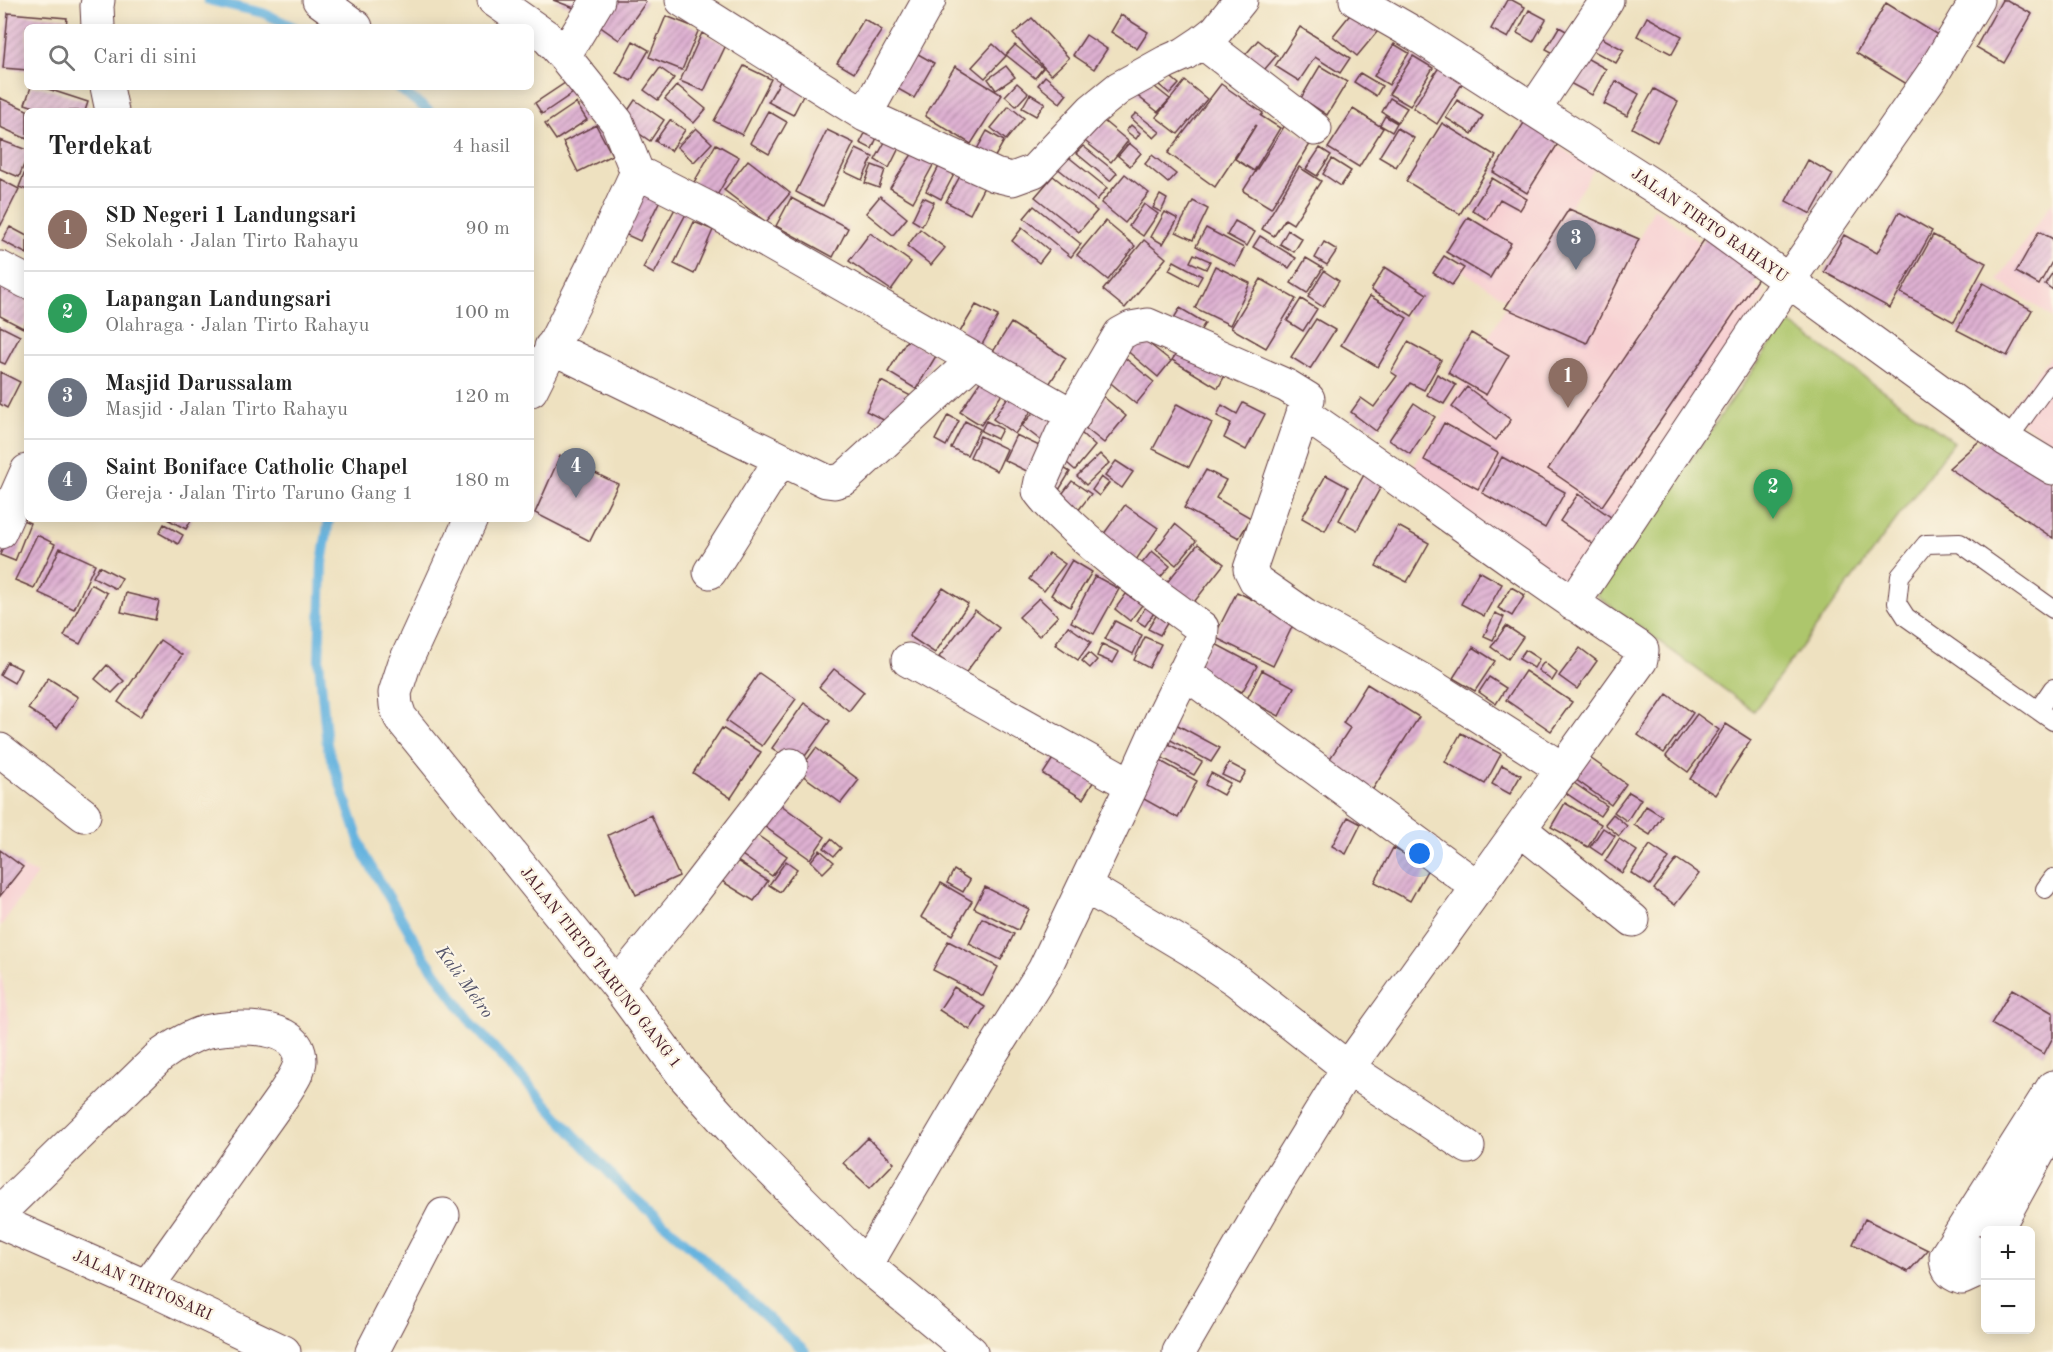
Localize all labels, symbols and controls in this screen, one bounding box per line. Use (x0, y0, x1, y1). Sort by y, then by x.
search box (24, 24, 534, 90)
icon: search (45, 41, 78, 74)
text: Cari di sini (93, 46, 197, 68)
text: Terdekat (48, 134, 152, 160)
text: 4 hasil (453, 137, 510, 157)
street label: JALAN TIRTO RAHAYU (1628, 166, 1790, 286)
text: SD Negeri 1 Landungsari (105, 205, 356, 227)
text: 1 (62, 219, 73, 239)
text: 90 m (465, 219, 510, 239)
pin: 3 (1556, 220, 1596, 270)
text: Sekolah · Jalan Tirto Rahayu (105, 232, 359, 252)
text: Lapangan Landungsari (105, 289, 331, 311)
text: 2 (62, 303, 73, 323)
text: 100 m (454, 303, 510, 323)
text: Olahraga · Jalan Tirto Rahayu (105, 316, 369, 336)
pin: 1 (1548, 358, 1588, 408)
text: Masjid Darussalam (105, 373, 293, 395)
text: 3 (62, 387, 73, 407)
text: 120 m (454, 387, 510, 407)
text: Masjid · Jalan Tirto Rahayu (105, 400, 348, 420)
pin: 4 (556, 448, 596, 498)
text: Saint Boniface Catholic Chapel (105, 457, 408, 479)
pin: 2 (1754, 470, 1792, 519)
text: 4 (62, 471, 73, 491)
text: 180 m (454, 471, 510, 491)
text: Gereja · Jalan Tirto Taruno Gang 1 (105, 484, 413, 504)
your location (1405, 839, 1434, 868)
street label: JALAN TIRTO TARUNO GANG 1 (517, 864, 683, 1072)
water label: Kali Metro (431, 942, 496, 1022)
map controls (1981, 1226, 2035, 1334)
button: + (1981, 1226, 2035, 1280)
street label: JALAN TIRTOSARI (70, 1248, 214, 1324)
button: − (1981, 1280, 2035, 1334)

